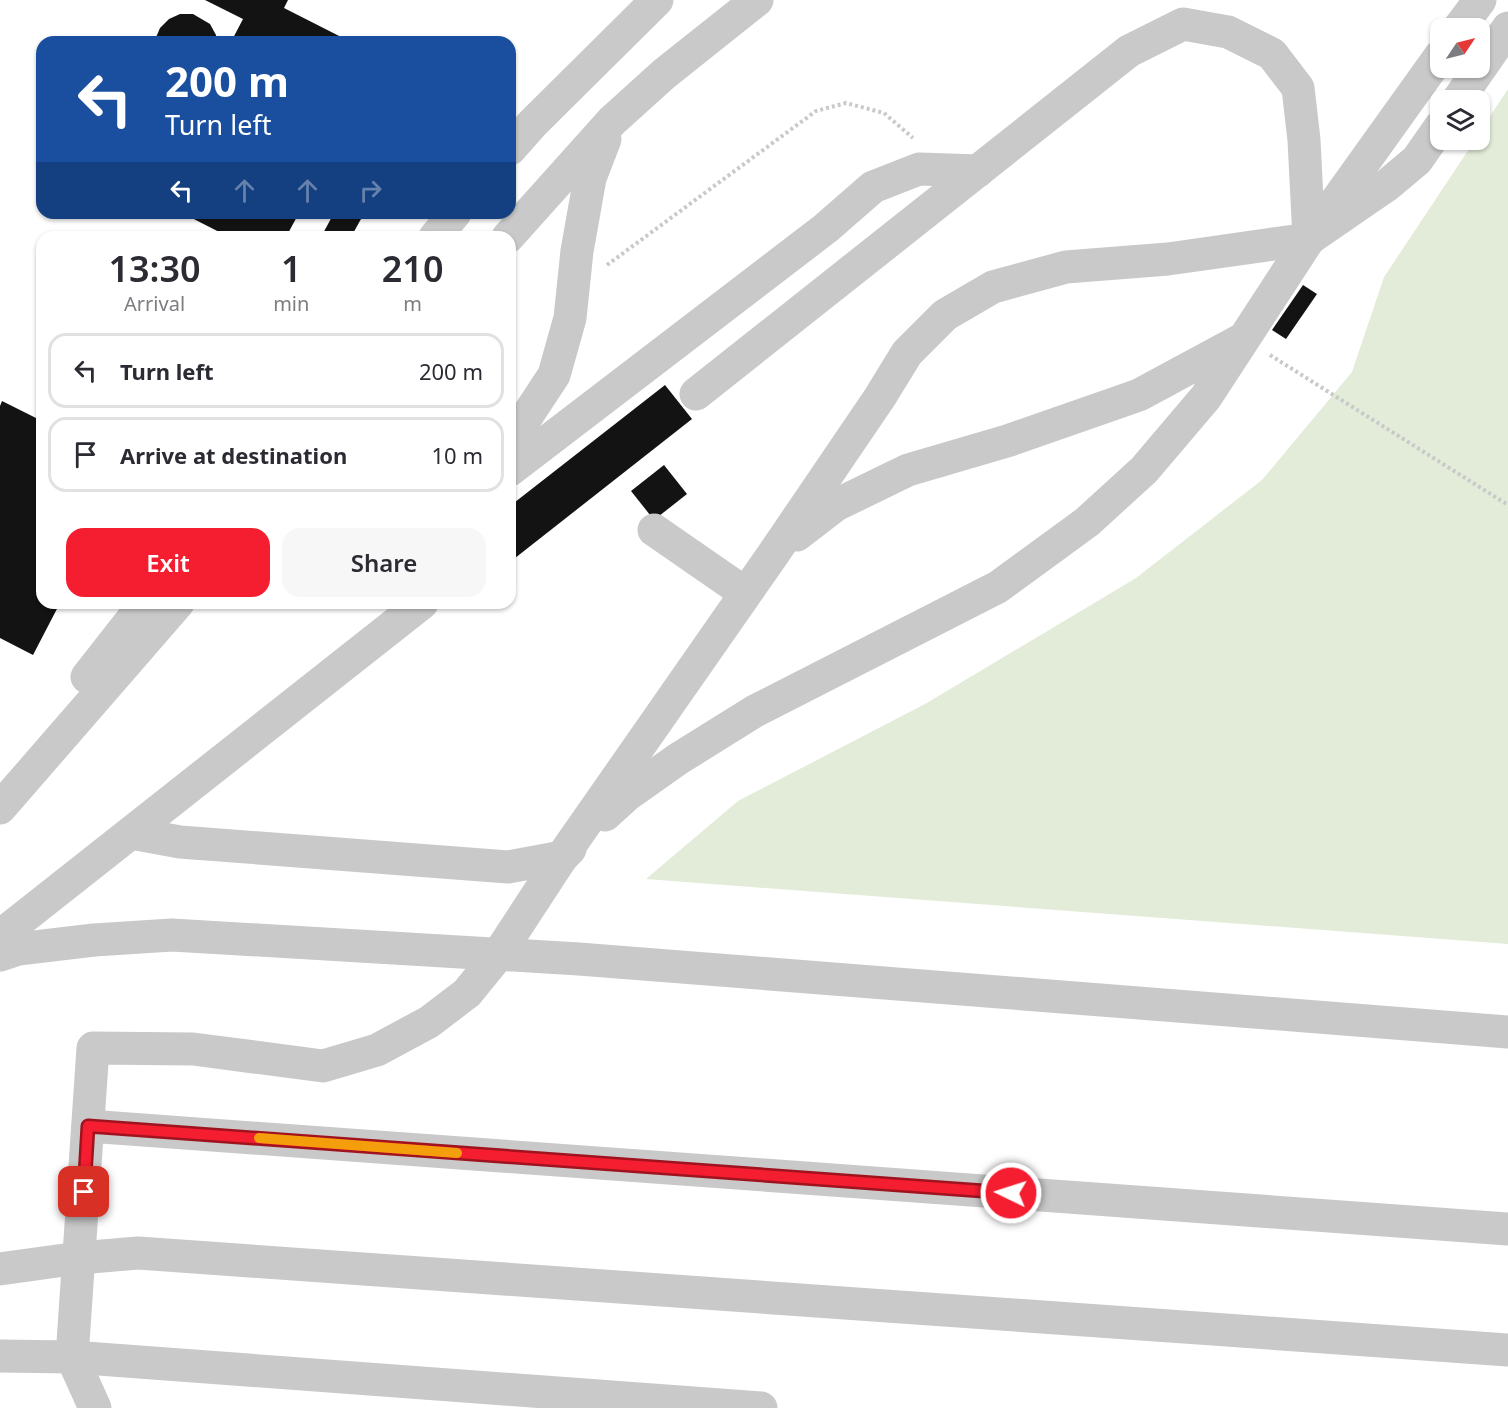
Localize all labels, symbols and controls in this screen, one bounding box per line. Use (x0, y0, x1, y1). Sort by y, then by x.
north arrow (1430, 18, 1490, 78)
map controls (1430, 18, 1490, 150)
text: 200 m (165, 52, 289, 109)
icon: left (66, 60, 144, 138)
button: layers (1430, 90, 1490, 150)
text: Turn left (165, 106, 271, 143)
icon: left (165, 174, 198, 207)
icon: ahead (228, 174, 261, 207)
icon: ahead (291, 174, 324, 207)
icon: right (354, 174, 387, 207)
text: 13:30 (108, 244, 201, 293)
text: 1 (281, 244, 302, 293)
text: 210 (382, 244, 444, 293)
text: Arrival (124, 290, 185, 317)
text: min (273, 290, 309, 317)
text: m (403, 290, 422, 317)
icon: left (69, 354, 102, 387)
text: Turn left (120, 356, 214, 386)
text: 200 m (419, 356, 483, 386)
icon: arrive (69, 438, 102, 471)
text: Arrive at destination (120, 440, 347, 470)
text: 10 m (432, 440, 483, 470)
button: Exit (66, 528, 270, 597)
button: Share (282, 528, 486, 597)
position arrow (979, 1161, 1043, 1225)
pin (58, 1166, 109, 1217)
icon: arrive (67, 1175, 100, 1208)

